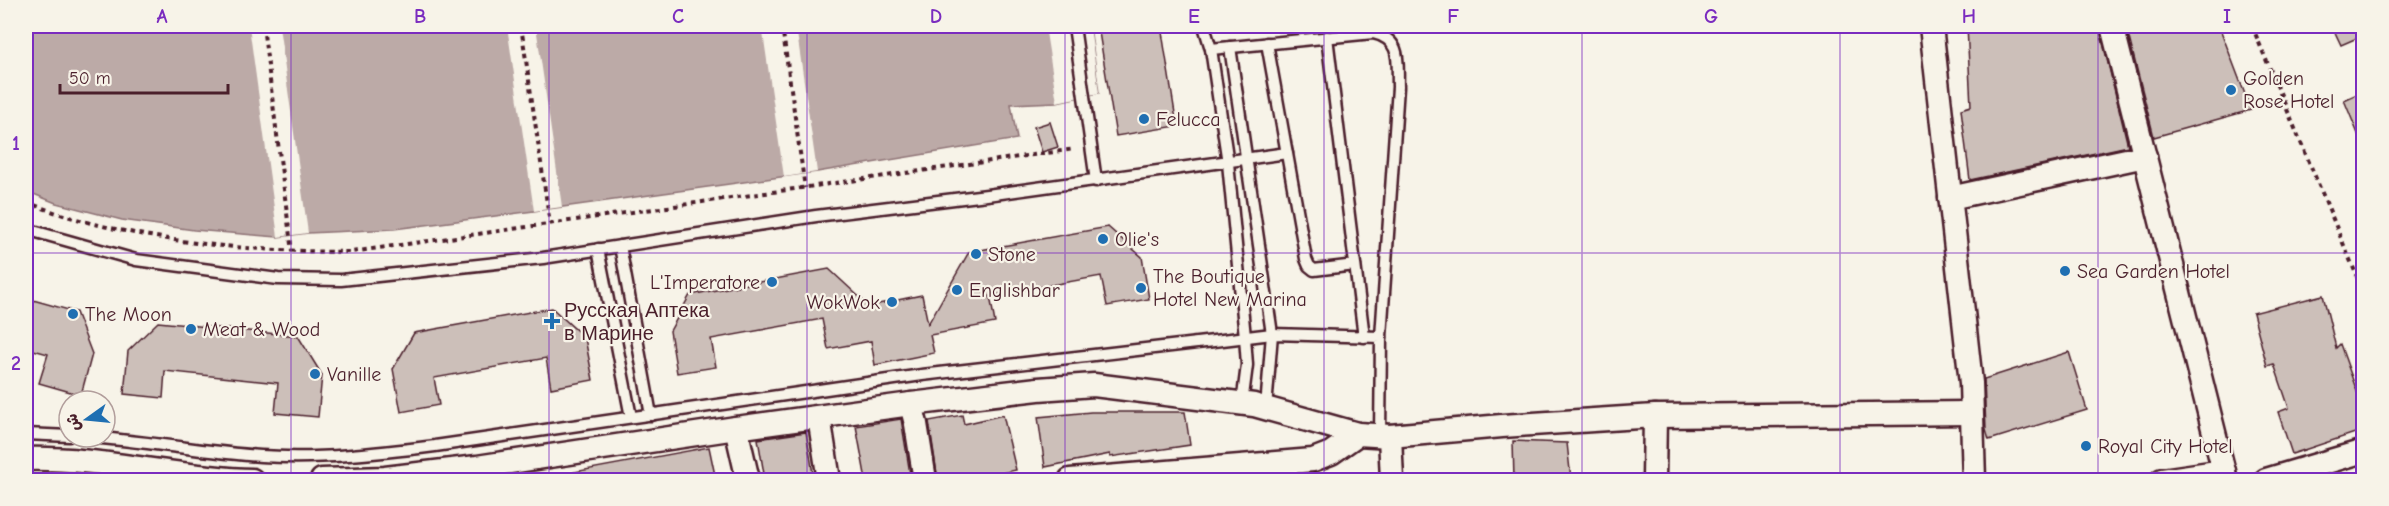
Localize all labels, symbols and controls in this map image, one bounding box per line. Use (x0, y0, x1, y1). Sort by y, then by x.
text: A (156, 5, 168, 28)
text: B (414, 5, 426, 28)
text: C (672, 5, 684, 28)
text: D (930, 5, 942, 28)
text: E (1188, 5, 1200, 28)
text: F (1447, 5, 1459, 28)
text: G (1704, 5, 1718, 28)
text: H (1962, 5, 1976, 28)
text: I (2223, 5, 2231, 28)
scale bar (60, 57, 228, 95)
place label: Golden Rose Hotel (2243, 67, 2334, 113)
text: 50 m (69, 68, 111, 89)
marker: Golden Rose Hotel (2224, 83, 2238, 97)
place label: Felucca (1156, 108, 1221, 131)
marker: Felucca (1137, 112, 1151, 126)
text: 1 (12, 132, 20, 155)
place label: Olie's (1115, 228, 1159, 251)
marker: Olie's (1096, 232, 1110, 246)
place label: Stone (988, 243, 1036, 266)
marker: Stone (969, 247, 983, 261)
place label: Sea Garden Hotel (2077, 260, 2230, 283)
marker: Sea Garden Hotel (2058, 264, 2072, 278)
place label: The Boutique Hotel New Marina (1153, 265, 1307, 311)
place label: L'Imperatore (650, 271, 760, 294)
marker: L'Imperatore (765, 275, 779, 289)
place label: Englishbar (969, 279, 1060, 302)
marker: The Boutique Hotel New Marina (1134, 281, 1148, 295)
marker: Englishbar (950, 283, 964, 297)
place label: WokWok (806, 291, 880, 314)
marker: WokWok (885, 295, 899, 309)
place label: Русская Аптека в Марине (564, 299, 710, 345)
place label: The Moon (85, 303, 172, 326)
marker: The Moon (66, 307, 80, 321)
marker: Русская Аптека в Марине (545, 314, 559, 328)
place label: Meat & Wood (203, 318, 320, 341)
marker: Meat & Wood (184, 322, 198, 336)
text: 2 (11, 352, 21, 375)
place label: Vanille (327, 363, 381, 386)
marker: Vanille (308, 367, 322, 381)
north arrow (57, 389, 117, 449)
text: ش (63, 412, 84, 433)
place label: Royal City Hotel (2098, 435, 2233, 458)
marker: Royal City Hotel (2079, 439, 2093, 453)

